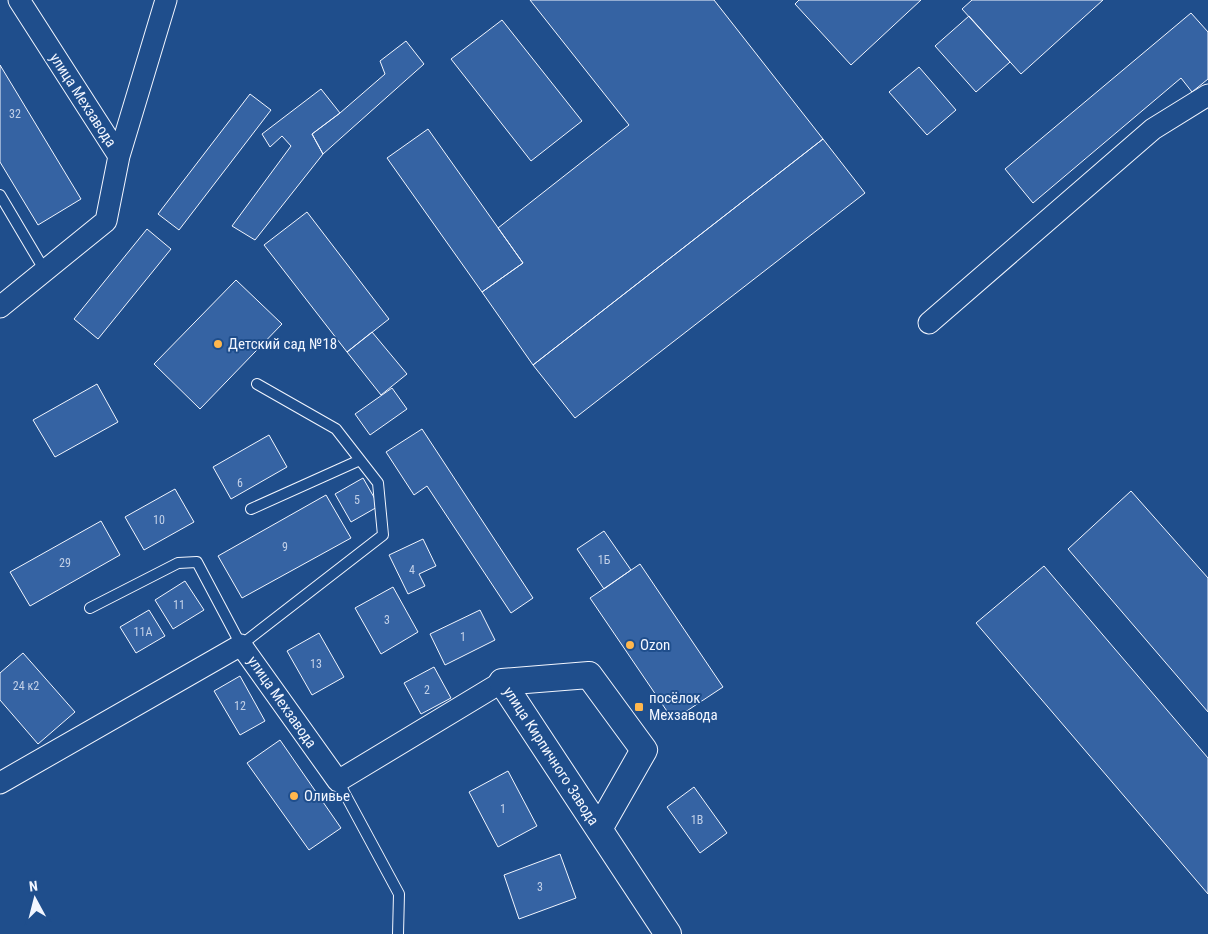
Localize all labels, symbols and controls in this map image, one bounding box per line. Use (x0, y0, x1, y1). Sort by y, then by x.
street label: улица Мехзавода (46, 50, 120, 150)
house number: 32 (9, 107, 21, 121)
place label: Детский сад №18 (228, 335, 337, 353)
marker: Детский сад №18 (212, 338, 224, 350)
house number: 6 (237, 476, 243, 490)
house number: 5 (354, 493, 360, 507)
house number: 10 (153, 513, 165, 527)
house number: 9 (282, 540, 288, 554)
house number: 1Б (598, 553, 611, 567)
house number: 29 (59, 556, 71, 570)
house number: 4 (409, 563, 415, 577)
house number: 11 (173, 598, 185, 612)
house number: 3 (384, 613, 390, 627)
house number: 11А (134, 625, 152, 639)
house number: 1 (460, 630, 466, 644)
place label: Ozon (640, 636, 670, 654)
marker: Ozon (624, 639, 636, 651)
street label: улица Мехзавода (244, 652, 320, 752)
house number: 13 (310, 657, 322, 671)
house number: 24 к2 (13, 679, 39, 693)
house number: 2 (424, 683, 430, 697)
street label: улица Кирпичного Завода (499, 683, 603, 829)
place label: посёлок Мехзавода (649, 689, 718, 724)
house number: 12 (234, 699, 246, 713)
marker: посёлок Мехзавода (633, 701, 645, 713)
place label: Оливье (304, 787, 350, 805)
marker: Оливье (288, 790, 300, 802)
house number: 1 (500, 802, 506, 816)
house number: 1В (691, 813, 703, 827)
north arrow (10, 874, 60, 924)
text: N (28, 878, 39, 895)
house number: 3 (537, 880, 543, 894)

